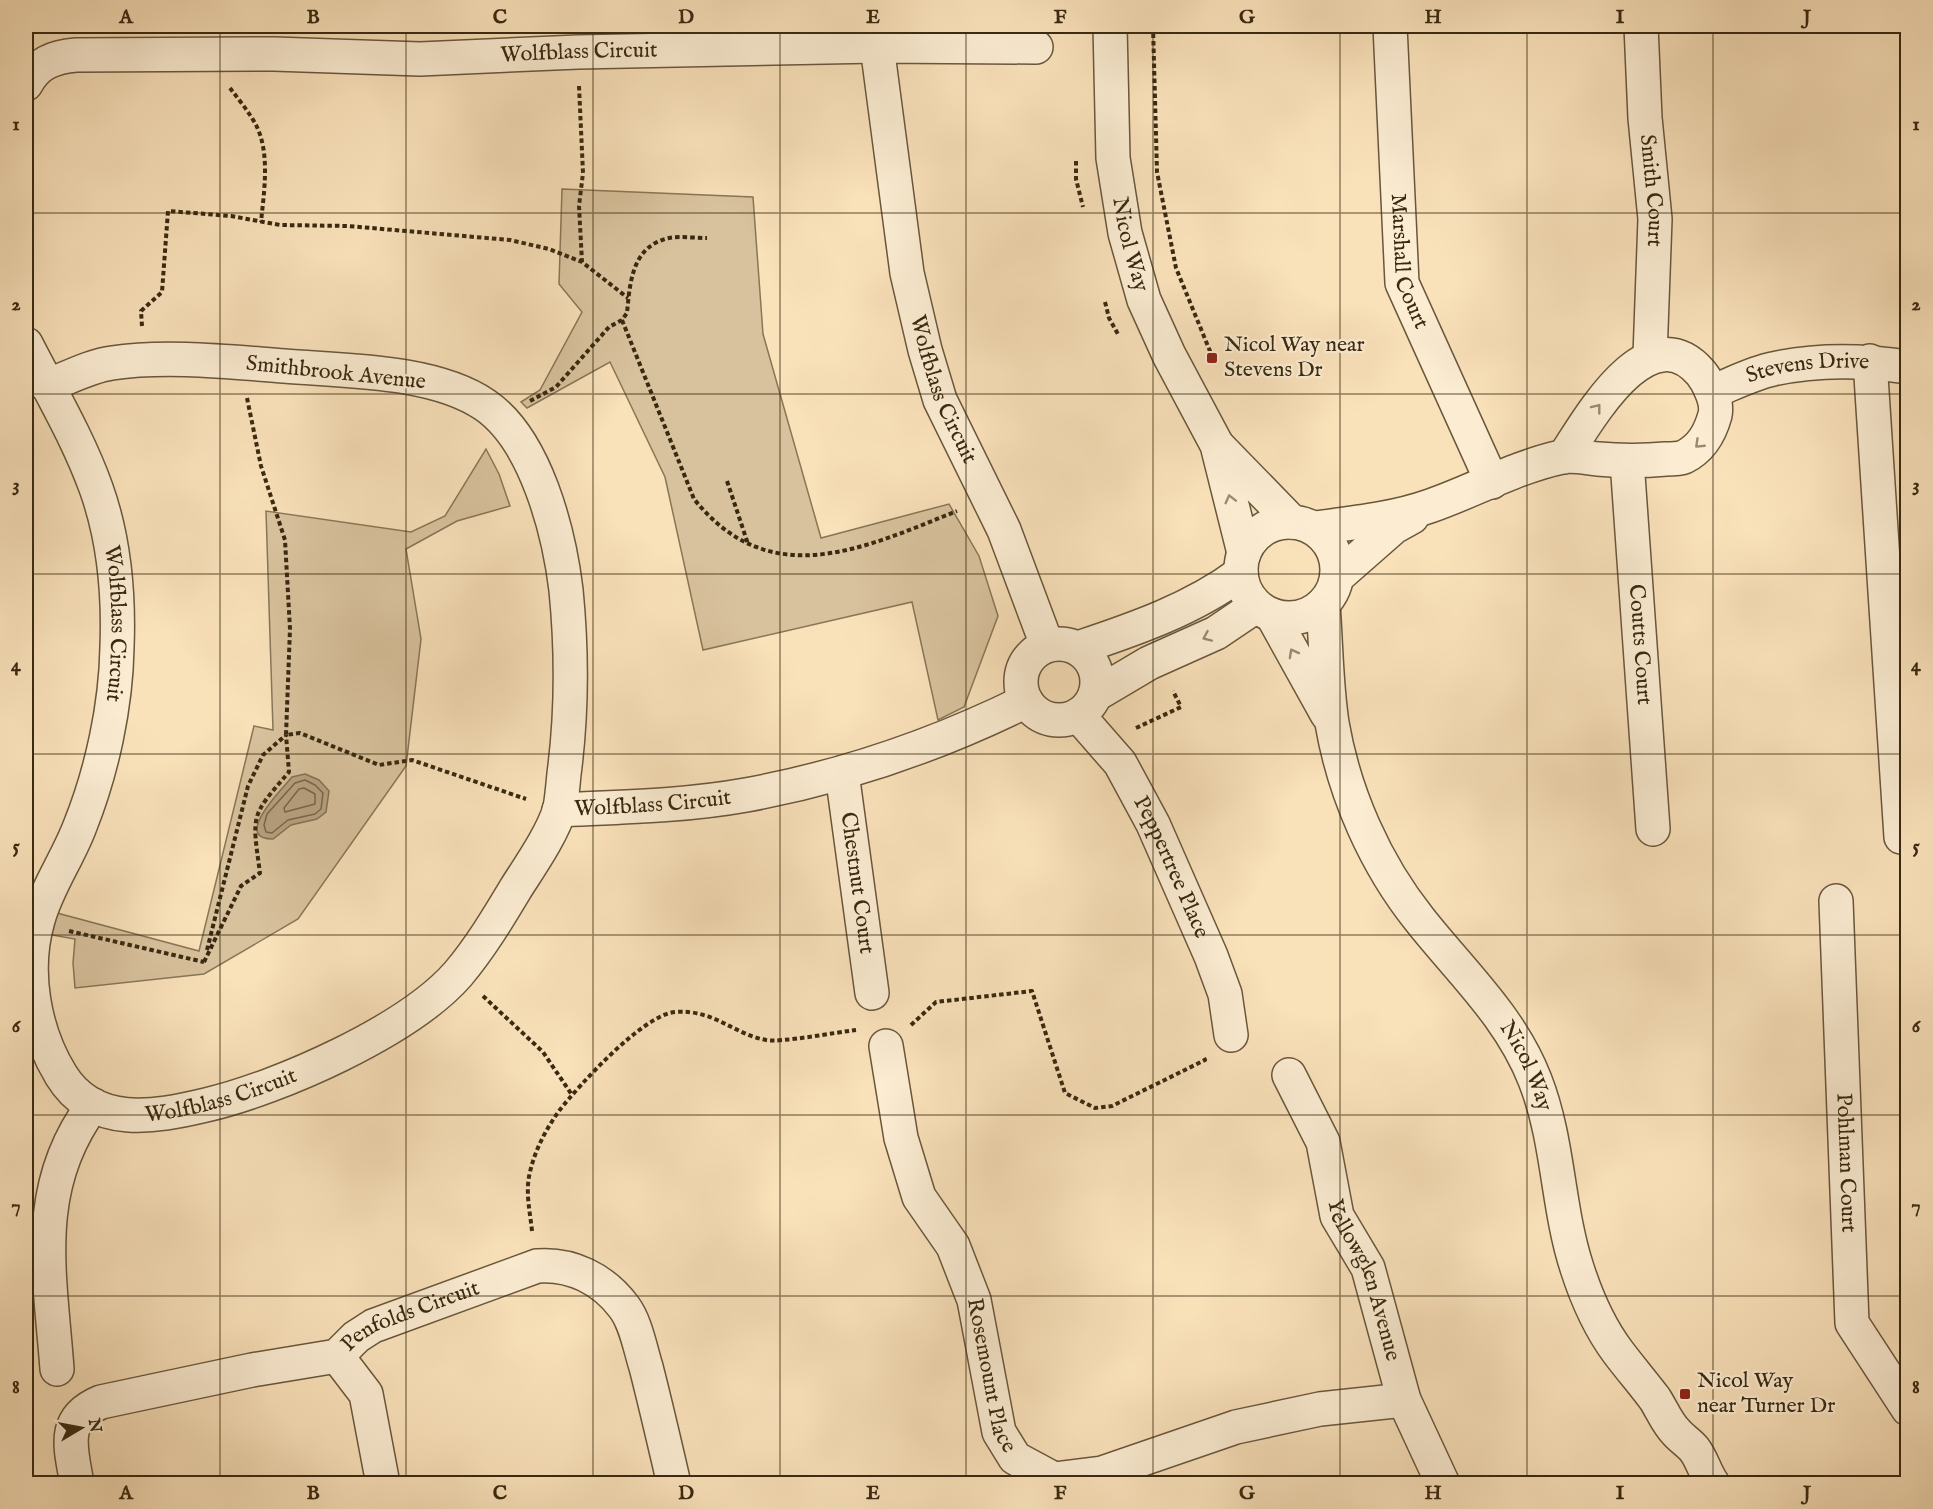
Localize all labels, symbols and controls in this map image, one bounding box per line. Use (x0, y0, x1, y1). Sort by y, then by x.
text: A (118, 5, 134, 30)
text: B (306, 5, 320, 30)
text: C (493, 5, 507, 30)
text: D (678, 5, 694, 30)
text: E (866, 5, 880, 30)
text: F (1054, 5, 1067, 30)
text: G (1239, 5, 1256, 30)
text: H (1424, 5, 1442, 30)
text: I (1616, 5, 1625, 30)
text: J (1800, 5, 1812, 30)
street label: Wolfblass Circuit (500, 36, 658, 69)
text: 1 (12, 112, 20, 137)
text: 1 (1912, 112, 1920, 137)
street label: Smith Court (1633, 133, 1669, 248)
street label: Marshall Court (1384, 193, 1435, 334)
street label: Nicol Way (1105, 195, 1155, 295)
text: 2 (11, 292, 21, 317)
text: 2 (1911, 292, 1921, 317)
street label: Wolfblass Circuit (903, 312, 983, 469)
place label: Nicol Way near Stevens Dr (1224, 331, 1365, 384)
street label: Stevens Drive (1742, 348, 1870, 390)
street label: Smithbrook Avenue (245, 350, 427, 396)
marker: Nicol Way near Stevens Dr (1205, 351, 1219, 365)
one-way arrow (1589, 404, 1600, 415)
one-way arrow (1695, 437, 1706, 448)
text: 3 (12, 473, 20, 498)
text: 3 (1912, 473, 1920, 498)
one-way arrow (1225, 494, 1238, 504)
street label: Wolfblass Circuit (97, 543, 131, 704)
street label: Coutts Court (1622, 583, 1658, 706)
one-way arrow (1202, 630, 1213, 642)
one-way arrow (1289, 649, 1301, 660)
text: 4 (11, 653, 22, 678)
text: 4 (1911, 653, 1922, 678)
street label: Wolfblass Circuit (574, 784, 733, 823)
street label: Peppertree Place (1127, 791, 1215, 943)
street label: Chestnut Court (833, 810, 881, 956)
text: 5 (12, 834, 20, 859)
text: 5 (1912, 834, 1920, 859)
text: 6 (12, 1014, 22, 1039)
text: 6 (1912, 1014, 1922, 1039)
street label: Nicol Way (1493, 1016, 1558, 1114)
street label: Wolfblass Circuit (144, 1062, 301, 1129)
street label: Pohlman Court (1829, 1093, 1863, 1233)
text: 7 (11, 1194, 21, 1219)
text: 7 (1911, 1194, 1921, 1219)
street label: Yellowglen Avenue (1320, 1197, 1407, 1364)
street label: Penfolds Circuit (335, 1274, 484, 1358)
street label: Rosemount Place (960, 1296, 1023, 1458)
place label: Nicol Way near Turner Dr (1697, 1367, 1835, 1420)
text: 8 (12, 1375, 20, 1400)
text: 8 (1912, 1375, 1920, 1400)
marker: Nicol Way near Turner Dr (1678, 1387, 1692, 1401)
north arrow (51, 1398, 111, 1458)
text: N (83, 1416, 105, 1434)
text: A (118, 1481, 134, 1506)
text: B (306, 1481, 320, 1506)
text: C (493, 1481, 507, 1506)
text: D (678, 1481, 694, 1506)
text: E (866, 1481, 880, 1506)
text: F (1054, 1481, 1067, 1506)
text: G (1239, 1481, 1256, 1506)
text: H (1424, 1481, 1442, 1506)
text: I (1616, 1481, 1625, 1506)
text: J (1800, 1481, 1812, 1506)

